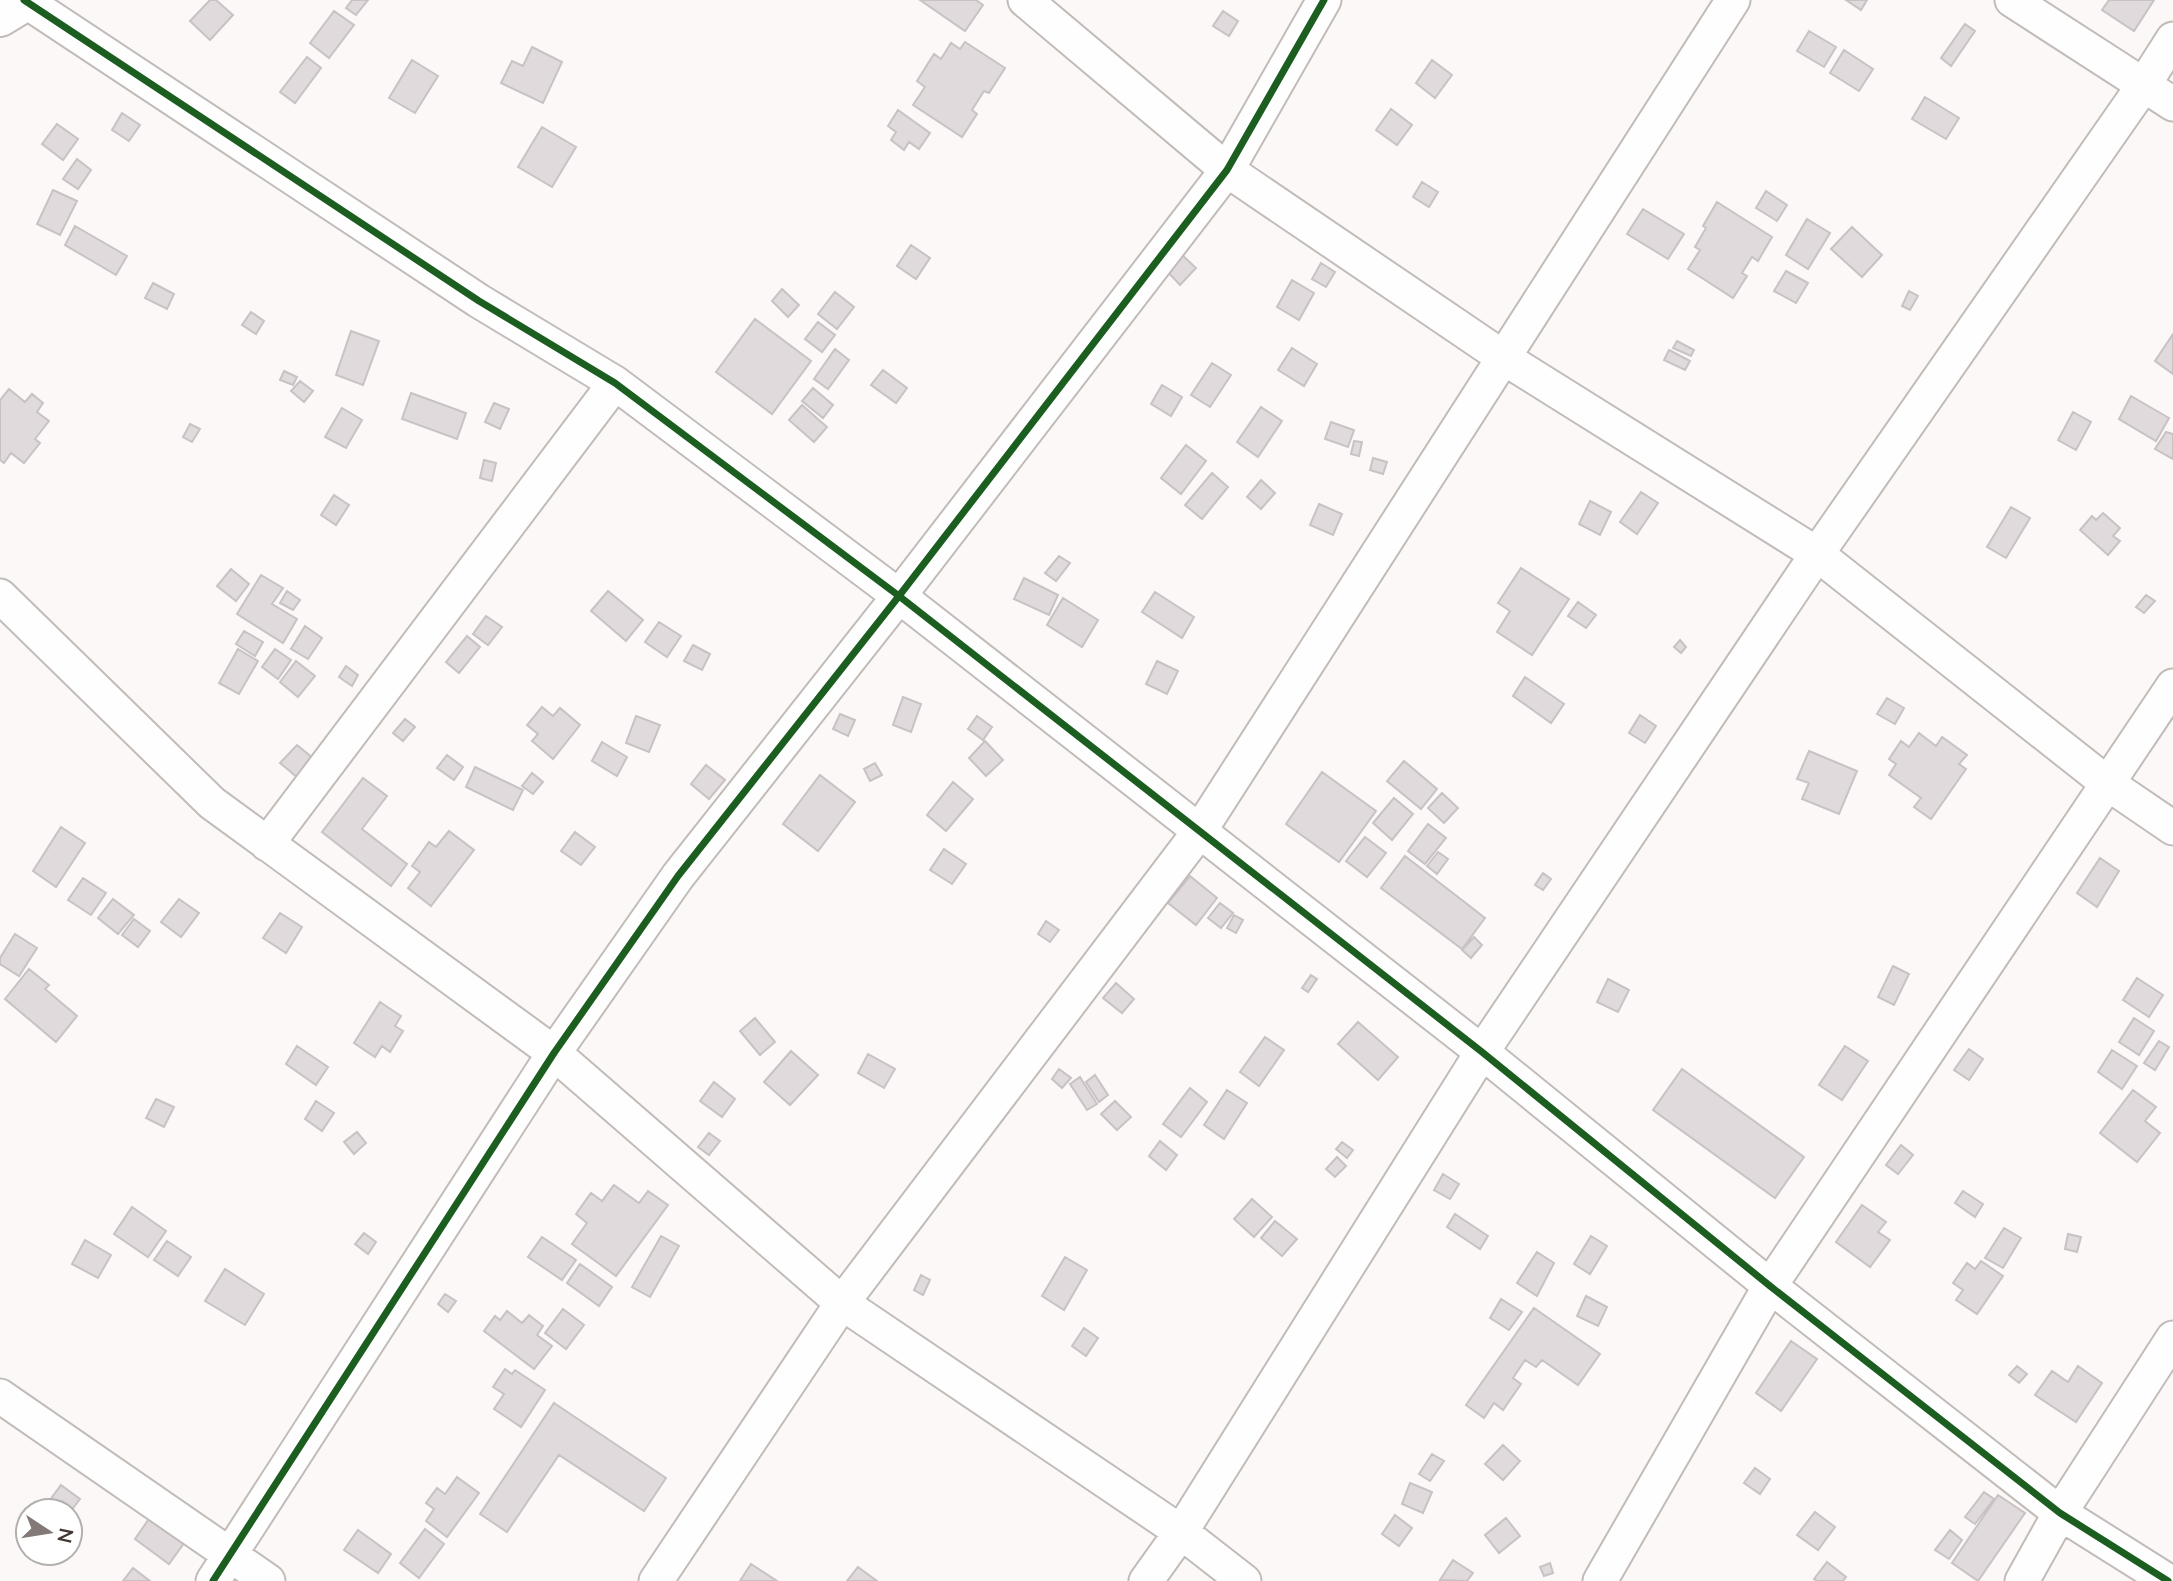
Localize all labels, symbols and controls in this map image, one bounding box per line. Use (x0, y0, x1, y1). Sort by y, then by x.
north arrow (14, 1497, 84, 1567)
text: N (53, 1526, 79, 1545)

